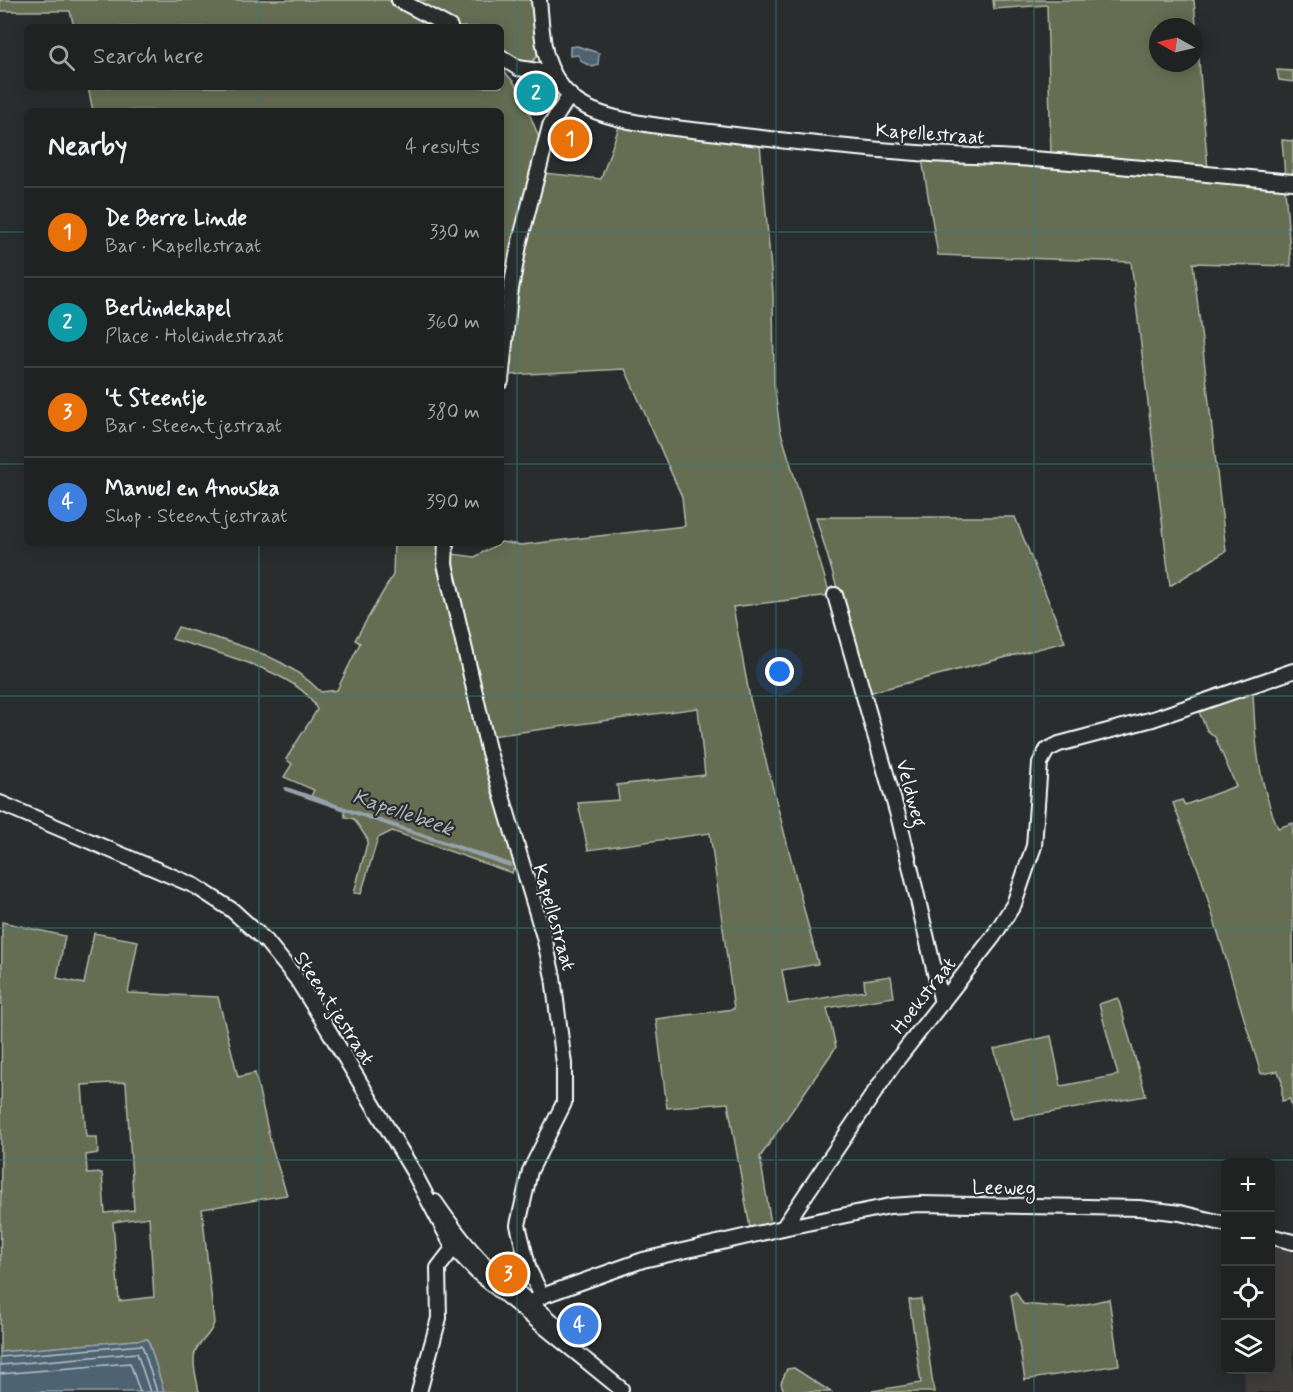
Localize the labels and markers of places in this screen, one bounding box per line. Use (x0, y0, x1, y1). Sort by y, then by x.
pin: 2 (516, 70, 556, 116)
pin: 1 (550, 116, 590, 162)
pin: 3 (488, 1252, 528, 1296)
pin: 4 (560, 1302, 598, 1348)

